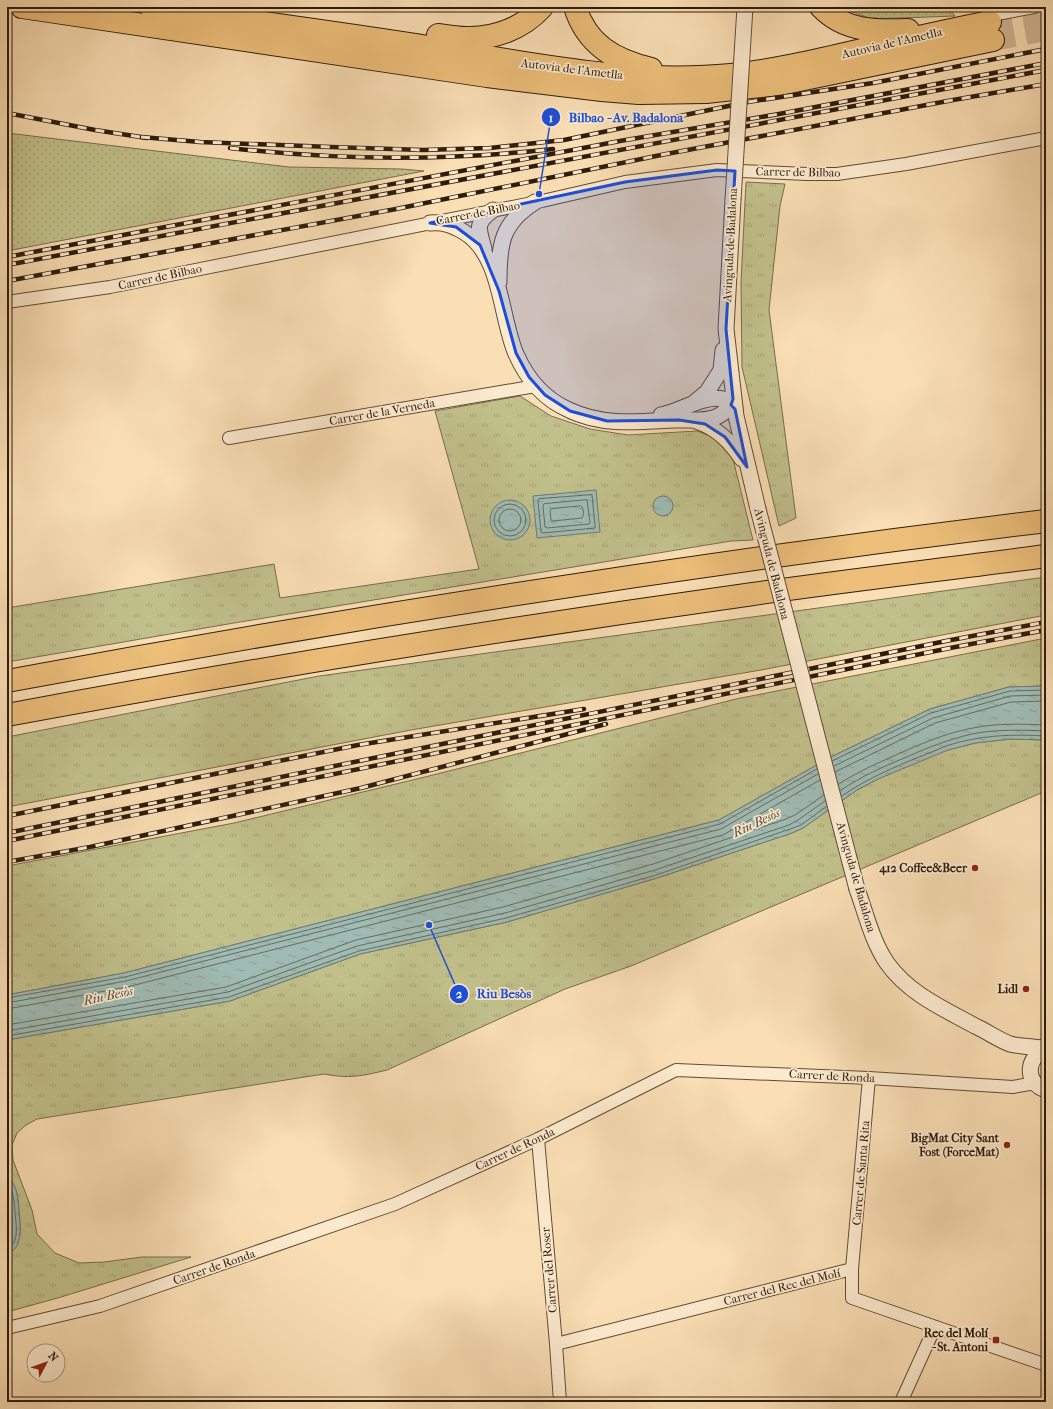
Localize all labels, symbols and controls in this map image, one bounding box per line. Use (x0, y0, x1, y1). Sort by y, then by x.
street label: Autovia de l'Ametlla (839, 25, 944, 62)
street label: Autovia de l'Ametlla (519, 56, 624, 82)
callout: Bilbao - Av. Badalona (541, 105, 692, 130)
text: Bilbao - Av. Badalona (569, 110, 684, 125)
text: 1 (549, 111, 553, 125)
street label: Carrer de Bilbao (755, 164, 841, 180)
street label: Avinguda de Badalona (720, 187, 740, 303)
street label: Carrer de Bilbao (435, 198, 521, 228)
street label: Carrer de Bilbao (117, 261, 203, 293)
street label: Carrer de la Verneda (328, 396, 436, 428)
street label: Avinguda de Badalona (751, 506, 793, 622)
water label: Riu Besòs (729, 805, 783, 840)
street label: Avinguda de Badalona (833, 819, 879, 934)
place label: 412 Coffee&Beer (878, 861, 968, 876)
marker: 412 Coffee&Beer (970, 863, 980, 873)
callout: Riu Besòs (449, 981, 539, 1006)
place label: Lidl (997, 982, 1019, 996)
water label: Riu Besòs (81, 983, 135, 1008)
marker: Lidl (1021, 984, 1031, 994)
text: Riu Besòs (477, 986, 531, 1001)
text: 2 (456, 987, 463, 1001)
street label: Carrer de Ronda (789, 1067, 876, 1085)
street label: Carrer de Santa Rita (849, 1119, 873, 1226)
street label: Carrer de Ronda (473, 1124, 557, 1174)
place label: BigMat City Sant Fost (ForceMat) (910, 1131, 1000, 1159)
marker: BigMat City Sant Fost (ForceMat) (1002, 1140, 1012, 1150)
street label: Carrer del Roser (538, 1226, 560, 1313)
street label: Carrer de Ronda (171, 1246, 257, 1288)
street label: Carrer del Rec del Molí (722, 1266, 842, 1308)
place label: Rec del Molí - St. Antoni (924, 1326, 988, 1354)
marker: Rec del Molí - St. Antoni (991, 1335, 1001, 1345)
north arrow (26, 1343, 66, 1383)
text: N (46, 1349, 61, 1365)

